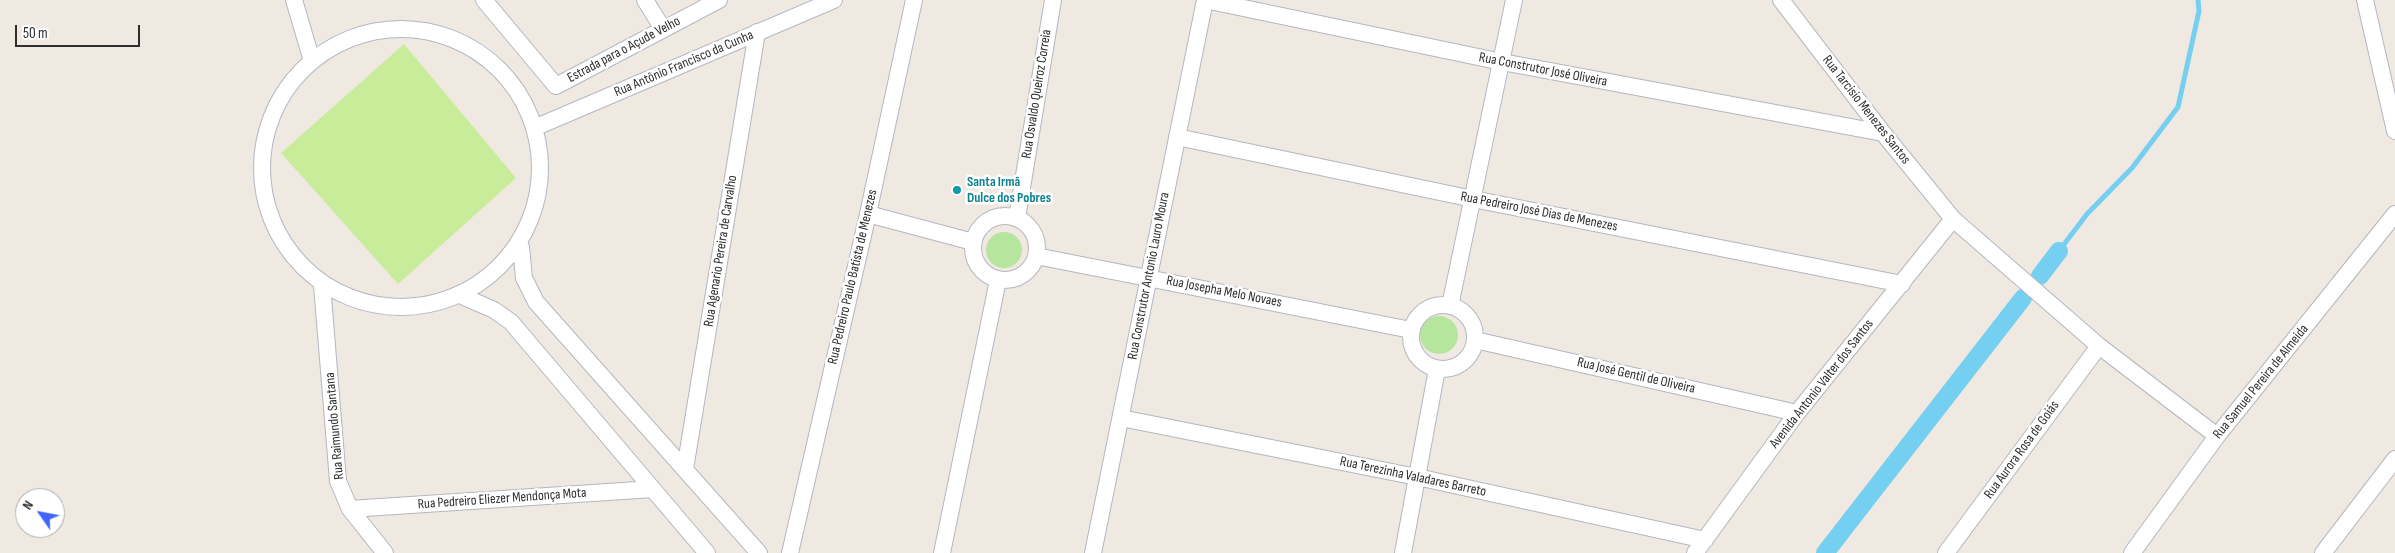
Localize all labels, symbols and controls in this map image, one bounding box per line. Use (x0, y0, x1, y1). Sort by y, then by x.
street label: Estrada para o Açude Velho (565, 13, 683, 87)
scale bar (18, 15, 142, 47)
text: 50 m (23, 24, 48, 43)
street label: Rua Antônio Francisco da Cunha (612, 27, 756, 101)
street label: Rua Osvaldo Queiroz Correia (1018, 28, 1056, 160)
street label: Rua Construtor José Oliveira (1477, 49, 1609, 91)
street label: Rua Tarcisio Menezes Santos (1818, 52, 1914, 168)
street label: Rua Agenario Pereira de Carvalho (701, 174, 741, 328)
place label: Santa Irmã Dulce dos Pobres (967, 174, 1051, 206)
marker: Santa Irmã Dulce dos Pobres (951, 184, 963, 196)
street label: Rua Pedreiro Paulo Batista de Menezes (825, 188, 881, 366)
street label: Rua Pedreiro José Dias de Menezes (1459, 189, 1619, 235)
street label: Rua Construtor Antonio Lauro Moura (1125, 191, 1173, 361)
street label: Rua Josepha Melo Novaes (1165, 273, 1283, 311)
street label: Avenida Antonio Valter dos Santos (1766, 316, 1878, 452)
street label: Rua Samuel Pereira de Almeida (2210, 321, 2312, 443)
street label: Rua José Gentil de Oliveira (1575, 354, 1697, 398)
street label: Rua Raimundo Santana (322, 372, 348, 480)
street label: Rua Aurora Rosa de Goiás (1981, 398, 2063, 502)
street label: Rua Terezinha Valadares Barreto (1338, 453, 1488, 501)
street label: Rua Pedreiro Eliezer Mendonça Mota (417, 485, 587, 513)
north arrow (15, 488, 65, 538)
text: N (19, 497, 37, 513)

